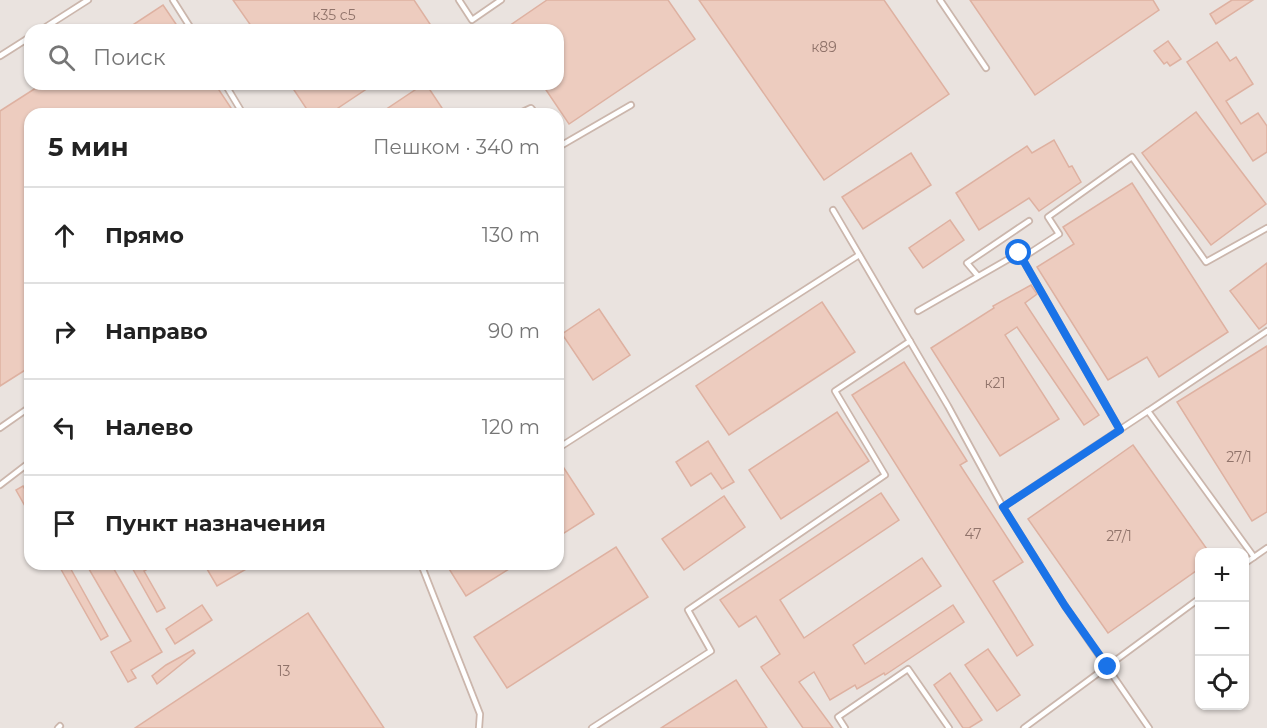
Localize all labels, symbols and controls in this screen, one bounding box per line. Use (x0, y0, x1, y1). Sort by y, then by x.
house number: к35 с5 (312, 6, 356, 24)
search box (24, 24, 564, 90)
house number: к89 (811, 38, 837, 56)
icon: search (45, 41, 78, 74)
text: Поиск (93, 44, 165, 71)
text: 5 мин (48, 131, 129, 163)
text: Пешком · 340 m (373, 135, 540, 159)
icon: ahead (48, 219, 81, 252)
text: Прямо (105, 222, 184, 249)
text: 130 m (482, 223, 540, 247)
route start (1005, 239, 1031, 265)
icon: right (48, 315, 81, 348)
text: Направо (105, 318, 208, 345)
text: 90 m (488, 319, 540, 343)
house number: к21 (984, 374, 1006, 392)
icon: left (48, 411, 81, 444)
text: Налево (105, 414, 193, 441)
text: 120 m (482, 415, 540, 439)
house number: 27/1 (1226, 448, 1252, 466)
icon: arrive (48, 507, 81, 540)
text: Пункт назначения (105, 510, 326, 537)
house number: 47 (965, 525, 981, 543)
house number: 27/1 (1106, 527, 1132, 545)
map controls (1195, 548, 1249, 710)
button: + (1195, 548, 1249, 602)
button: − (1195, 602, 1249, 656)
route end (1094, 653, 1120, 679)
button: locate (1195, 656, 1249, 710)
house number: 13 (278, 662, 291, 680)

